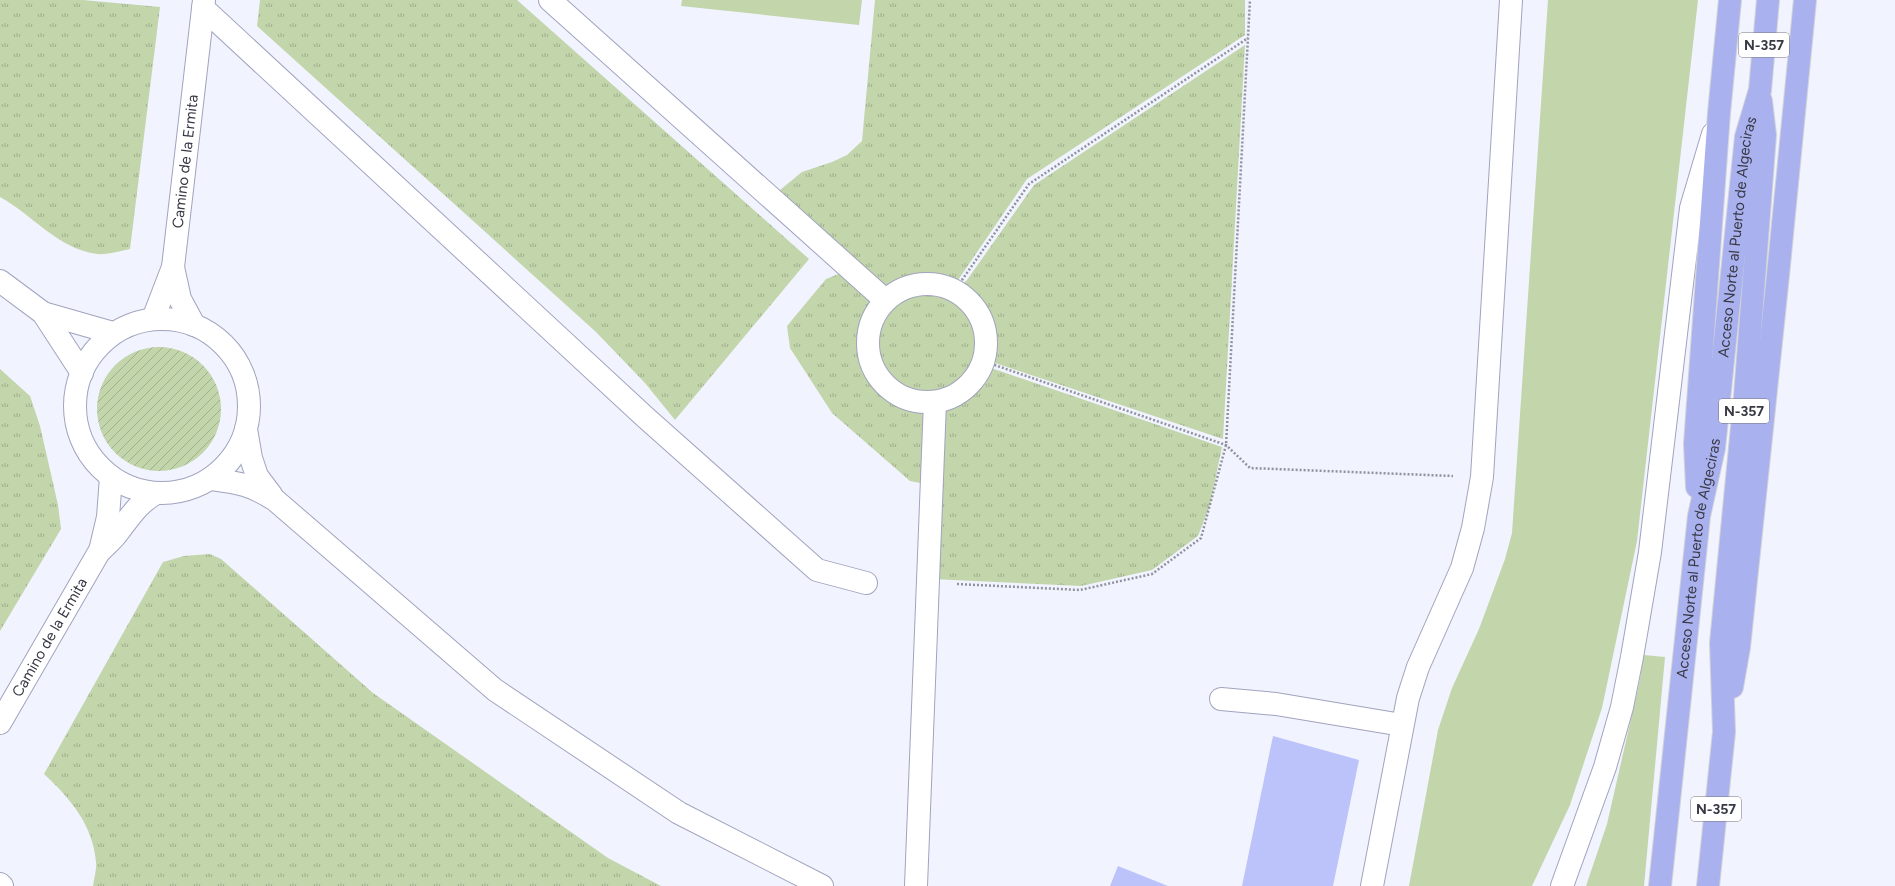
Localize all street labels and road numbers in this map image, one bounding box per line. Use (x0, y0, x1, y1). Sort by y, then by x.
road number: N-357 (1739, 33, 1789, 57)
street label: Camino de la Ermita (169, 94, 202, 229)
street label: Acceso Norte al Puerto de Algeciras (1714, 114, 1761, 358)
road number: N-357 (1719, 399, 1769, 423)
street label: Acceso Norte al Puerto de Algeciras (1673, 438, 1724, 679)
street label: Camino de la Ermita (8, 575, 91, 700)
road number: N-357 (1691, 797, 1741, 821)

